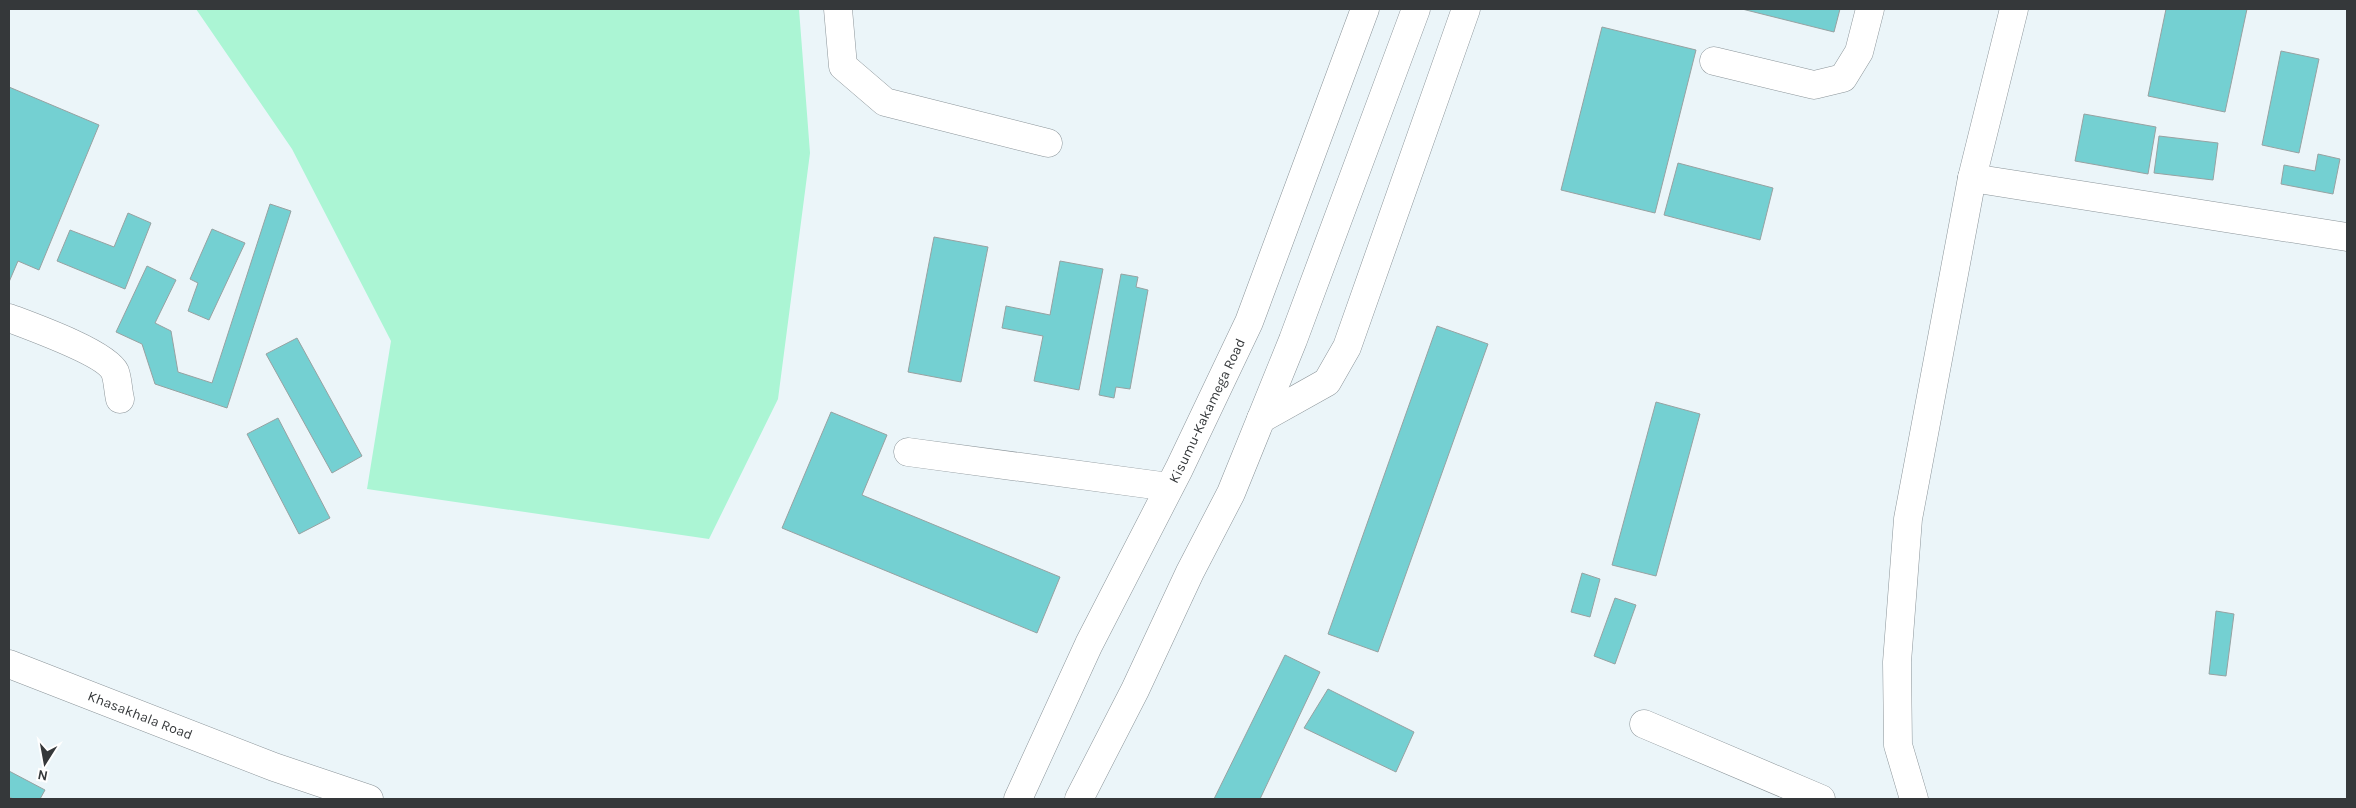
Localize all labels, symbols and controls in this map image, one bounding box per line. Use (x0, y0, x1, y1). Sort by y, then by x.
street label: Kisumu-Kakamega Road (1165, 336, 1249, 486)
street label: Khasakhala Road (85, 688, 195, 744)
north arrow (20, 738, 70, 788)
text: N (36, 766, 49, 785)

